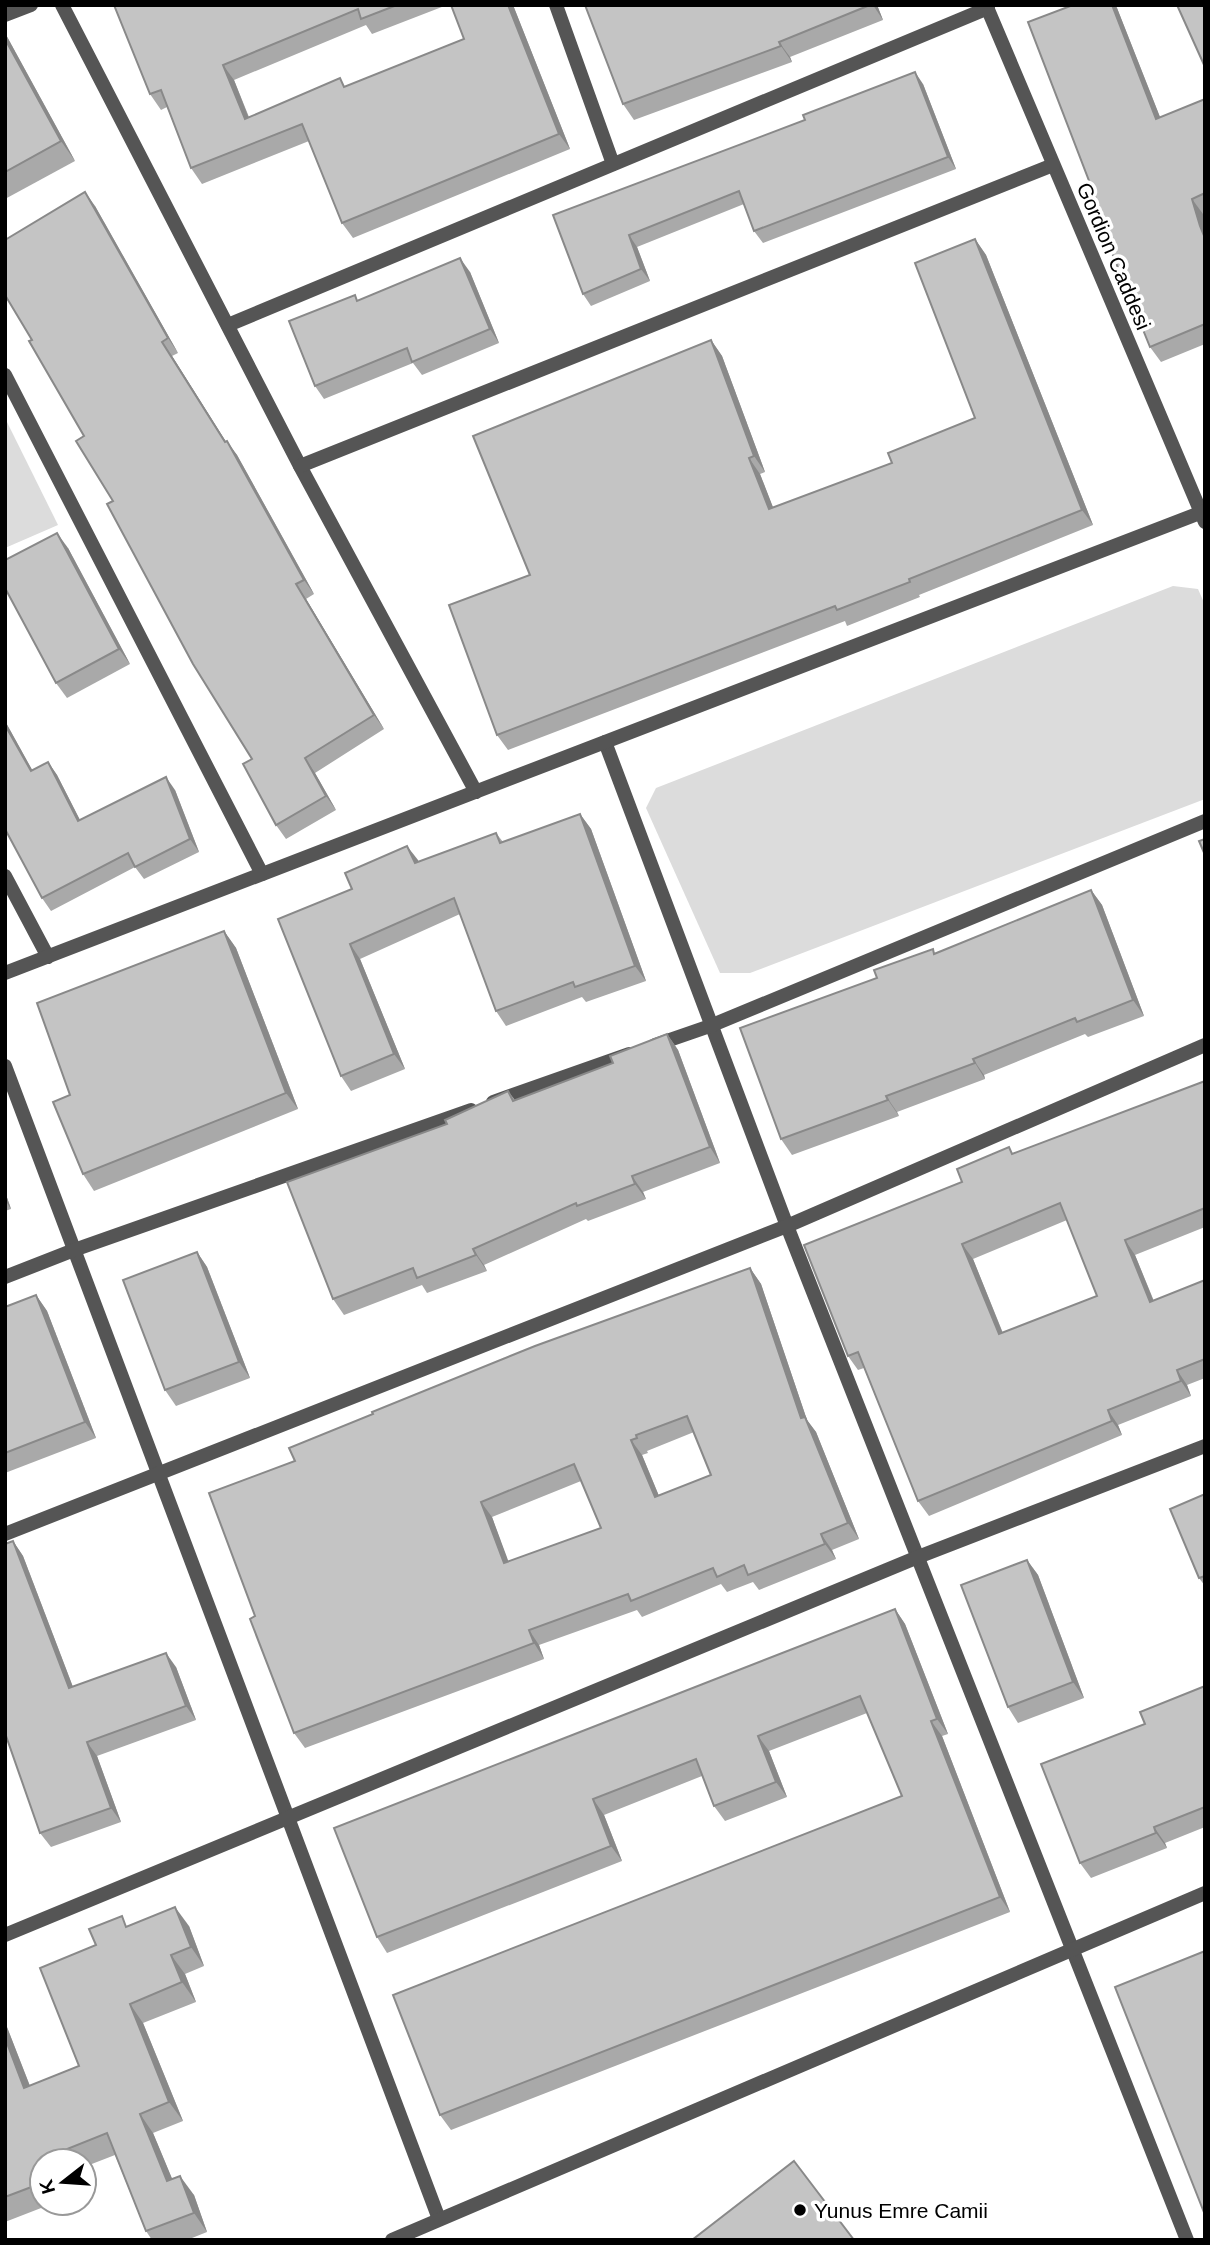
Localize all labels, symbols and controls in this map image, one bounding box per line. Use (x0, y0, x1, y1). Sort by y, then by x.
street label: Gordion Caddesi (1073, 179, 1155, 333)
north arrow (28, 2147, 98, 2217)
text: K (35, 2177, 59, 2196)
place label: Yunus Emre Camii (814, 2199, 988, 2222)
marker: Yunus Emre Camii (792, 2202, 808, 2218)

